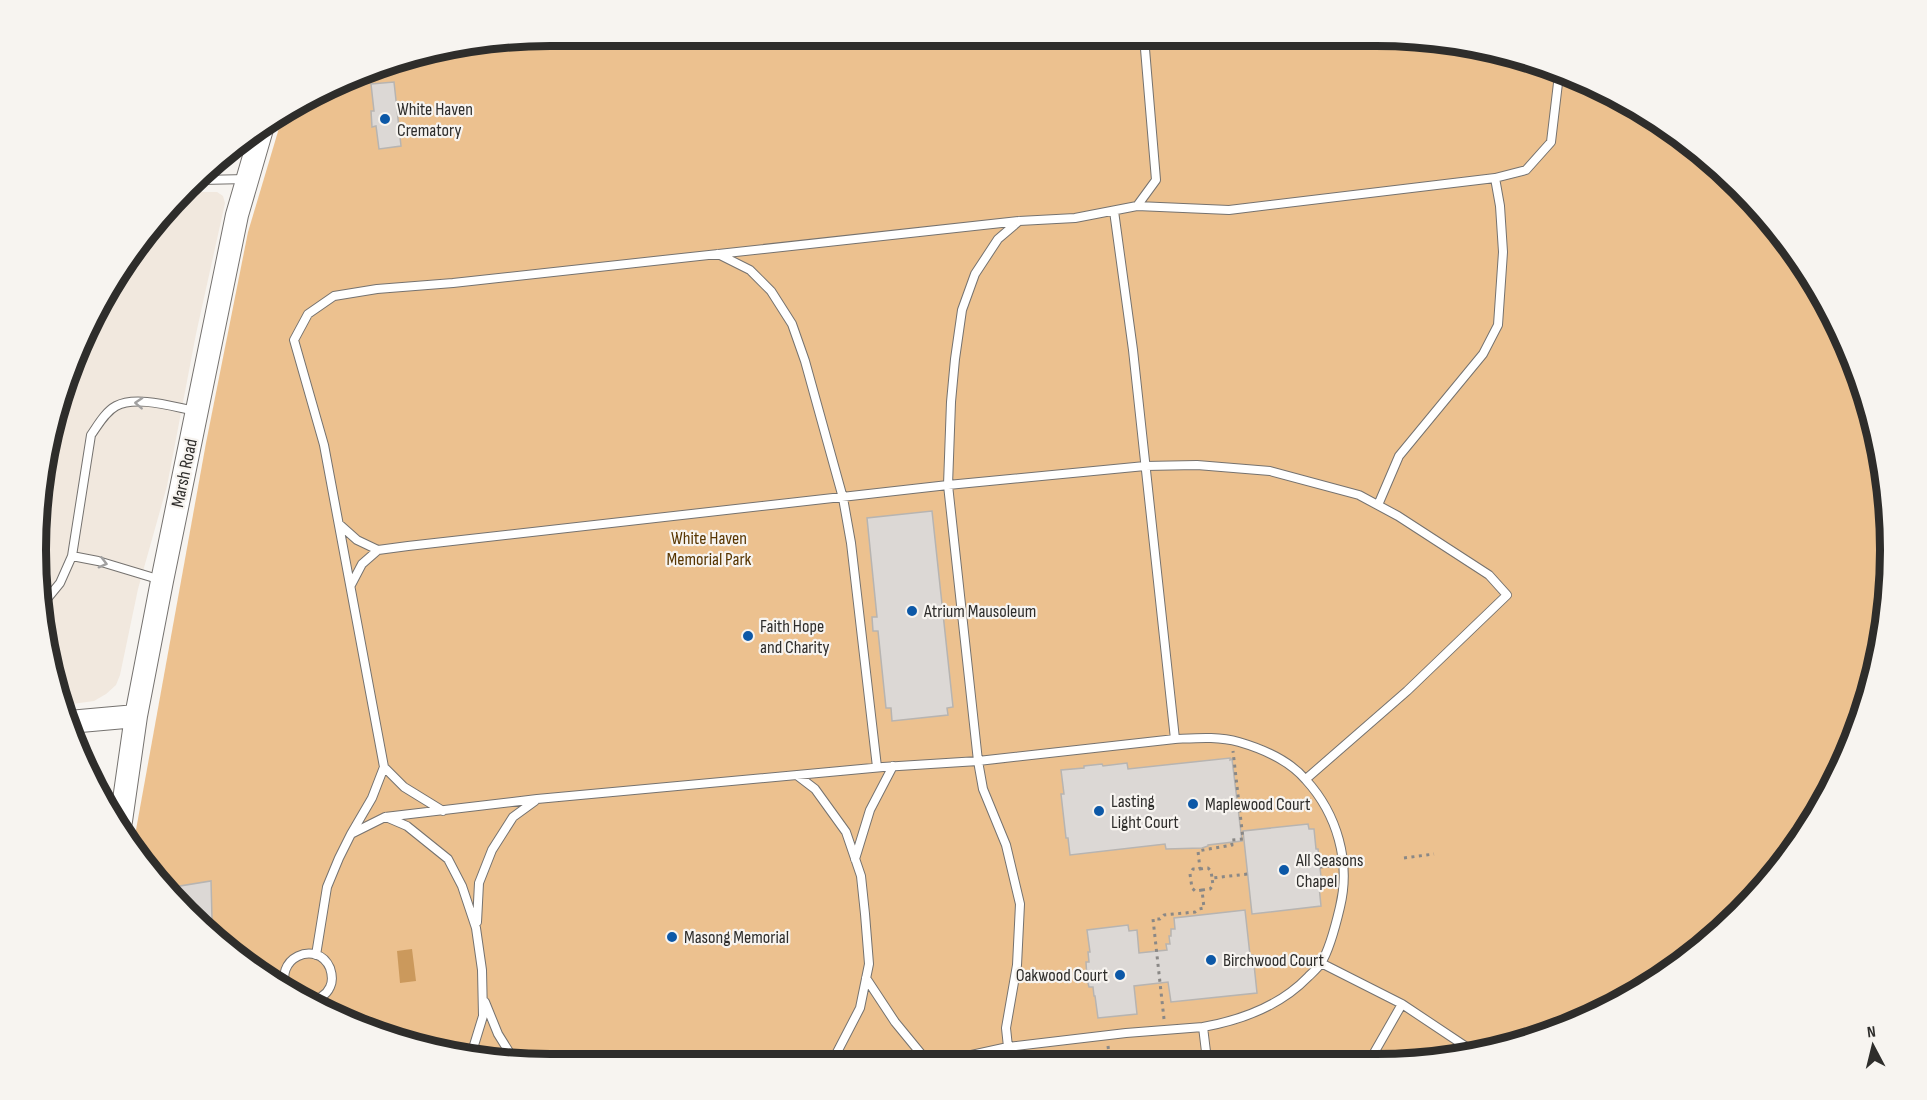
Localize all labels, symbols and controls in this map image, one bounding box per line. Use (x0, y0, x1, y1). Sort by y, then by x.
place label: White Haven Crematory (397, 99, 473, 141)
marker: White Haven Crematory (378, 112, 392, 126)
one-way arrow (134, 396, 143, 409)
street label: Marsh Road (167, 437, 202, 509)
park label: White Haven Memorial Park (667, 528, 752, 570)
one-way arrow (97, 556, 107, 568)
place label: Atrium Mausoleum (923, 601, 1036, 622)
marker: Atrium Mausoleum (905, 604, 919, 618)
place label: Faith Hope and Charity (760, 616, 829, 658)
marker: Faith Hope and Charity (741, 629, 755, 643)
place label: Lasting Light Court (1111, 791, 1179, 833)
place label: Maplewood Court (1205, 794, 1311, 815)
marker: Maplewood Court (1186, 797, 1200, 811)
marker: Lasting Light Court (1092, 804, 1106, 818)
place label: All Seasons Chapel (1295, 850, 1363, 892)
marker: All Seasons Chapel (1277, 863, 1291, 877)
place label: Masong Memorial (684, 927, 789, 948)
marker: Masong Memorial (665, 930, 679, 944)
place label: Birchwood Court (1223, 950, 1324, 971)
marker: Birchwood Court (1204, 953, 1218, 967)
place label: Oakwood Court (1016, 965, 1109, 986)
marker: Oakwood Court (1113, 968, 1127, 982)
north arrow (1843, 1016, 1903, 1076)
text: N (1866, 1023, 1877, 1043)

